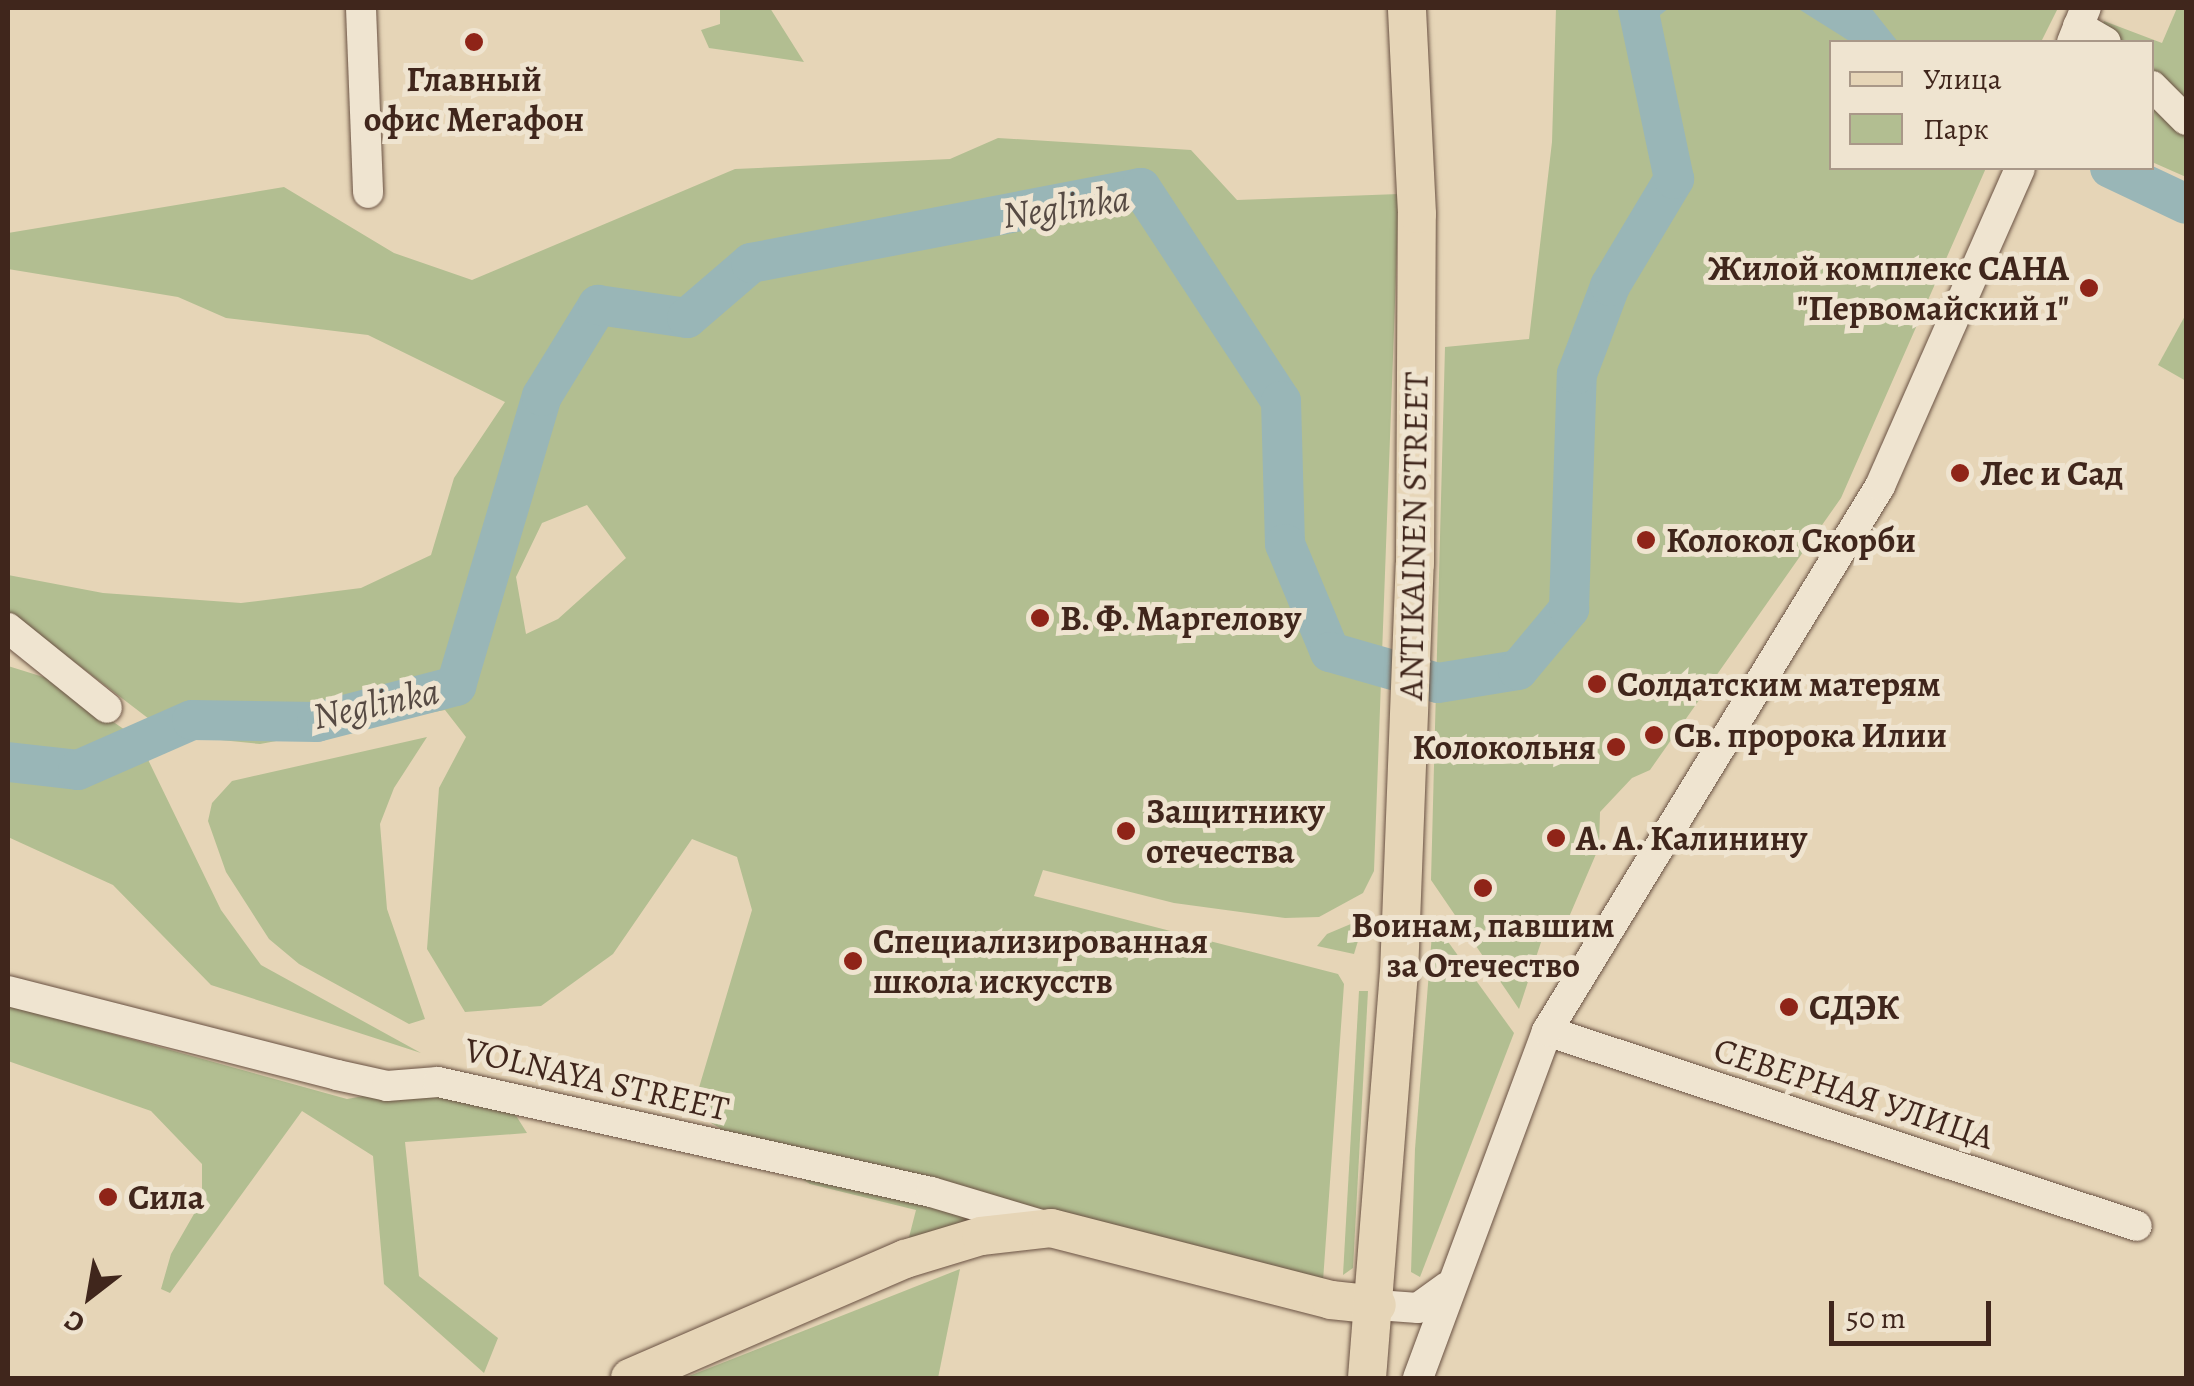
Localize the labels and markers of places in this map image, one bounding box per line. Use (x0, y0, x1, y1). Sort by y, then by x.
marker: Главный офис Мегафон (463, 31, 485, 53)
place label: Главный офис Мегафон (364, 58, 584, 140)
place label: Жилой комплекс САНА "Первомайский 1" (1708, 247, 2069, 329)
marker: Жилой комплекс САНА "Первомайский 1" (2078, 277, 2100, 299)
place label: Лес и Сад (1980, 452, 2123, 494)
marker: Лес и Сад (1949, 462, 1971, 484)
place label: Колокол Скорби (1666, 519, 1916, 561)
marker: Колокол Скорби (1635, 529, 1657, 551)
place label: В. Ф. Маргелову (1060, 597, 1303, 639)
marker: В. Ф. Маргелову (1029, 607, 1051, 629)
place label: Солдатским матерям (1617, 663, 1941, 705)
marker: Солдатским матерям (1586, 673, 1608, 695)
place label: Св. пророка Илии (1674, 714, 1948, 756)
marker: Св. пророка Илии (1643, 724, 1665, 746)
place label: Колокольня (1412, 726, 1596, 768)
marker: Колокольня (1605, 736, 1627, 758)
place label: Защитнику отечества (1146, 790, 1325, 872)
place label: А. А. Калинину (1576, 817, 1809, 859)
marker: Защитнику отечества (1115, 820, 1137, 842)
marker: А. А. Калинину (1545, 827, 1567, 849)
marker: Воинам, павшим за Отечество (1472, 877, 1494, 899)
place label: Воинам, павшим за Отечество (1351, 904, 1615, 986)
place label: Специализированная школа искусств (873, 920, 1208, 1002)
marker: Специализированная школа искусств (842, 950, 864, 972)
place label: СДЭК (1809, 986, 1899, 1028)
marker: СДЭК (1778, 996, 1800, 1018)
place label: Сила (128, 1176, 204, 1218)
marker: Сила (97, 1186, 119, 1208)

